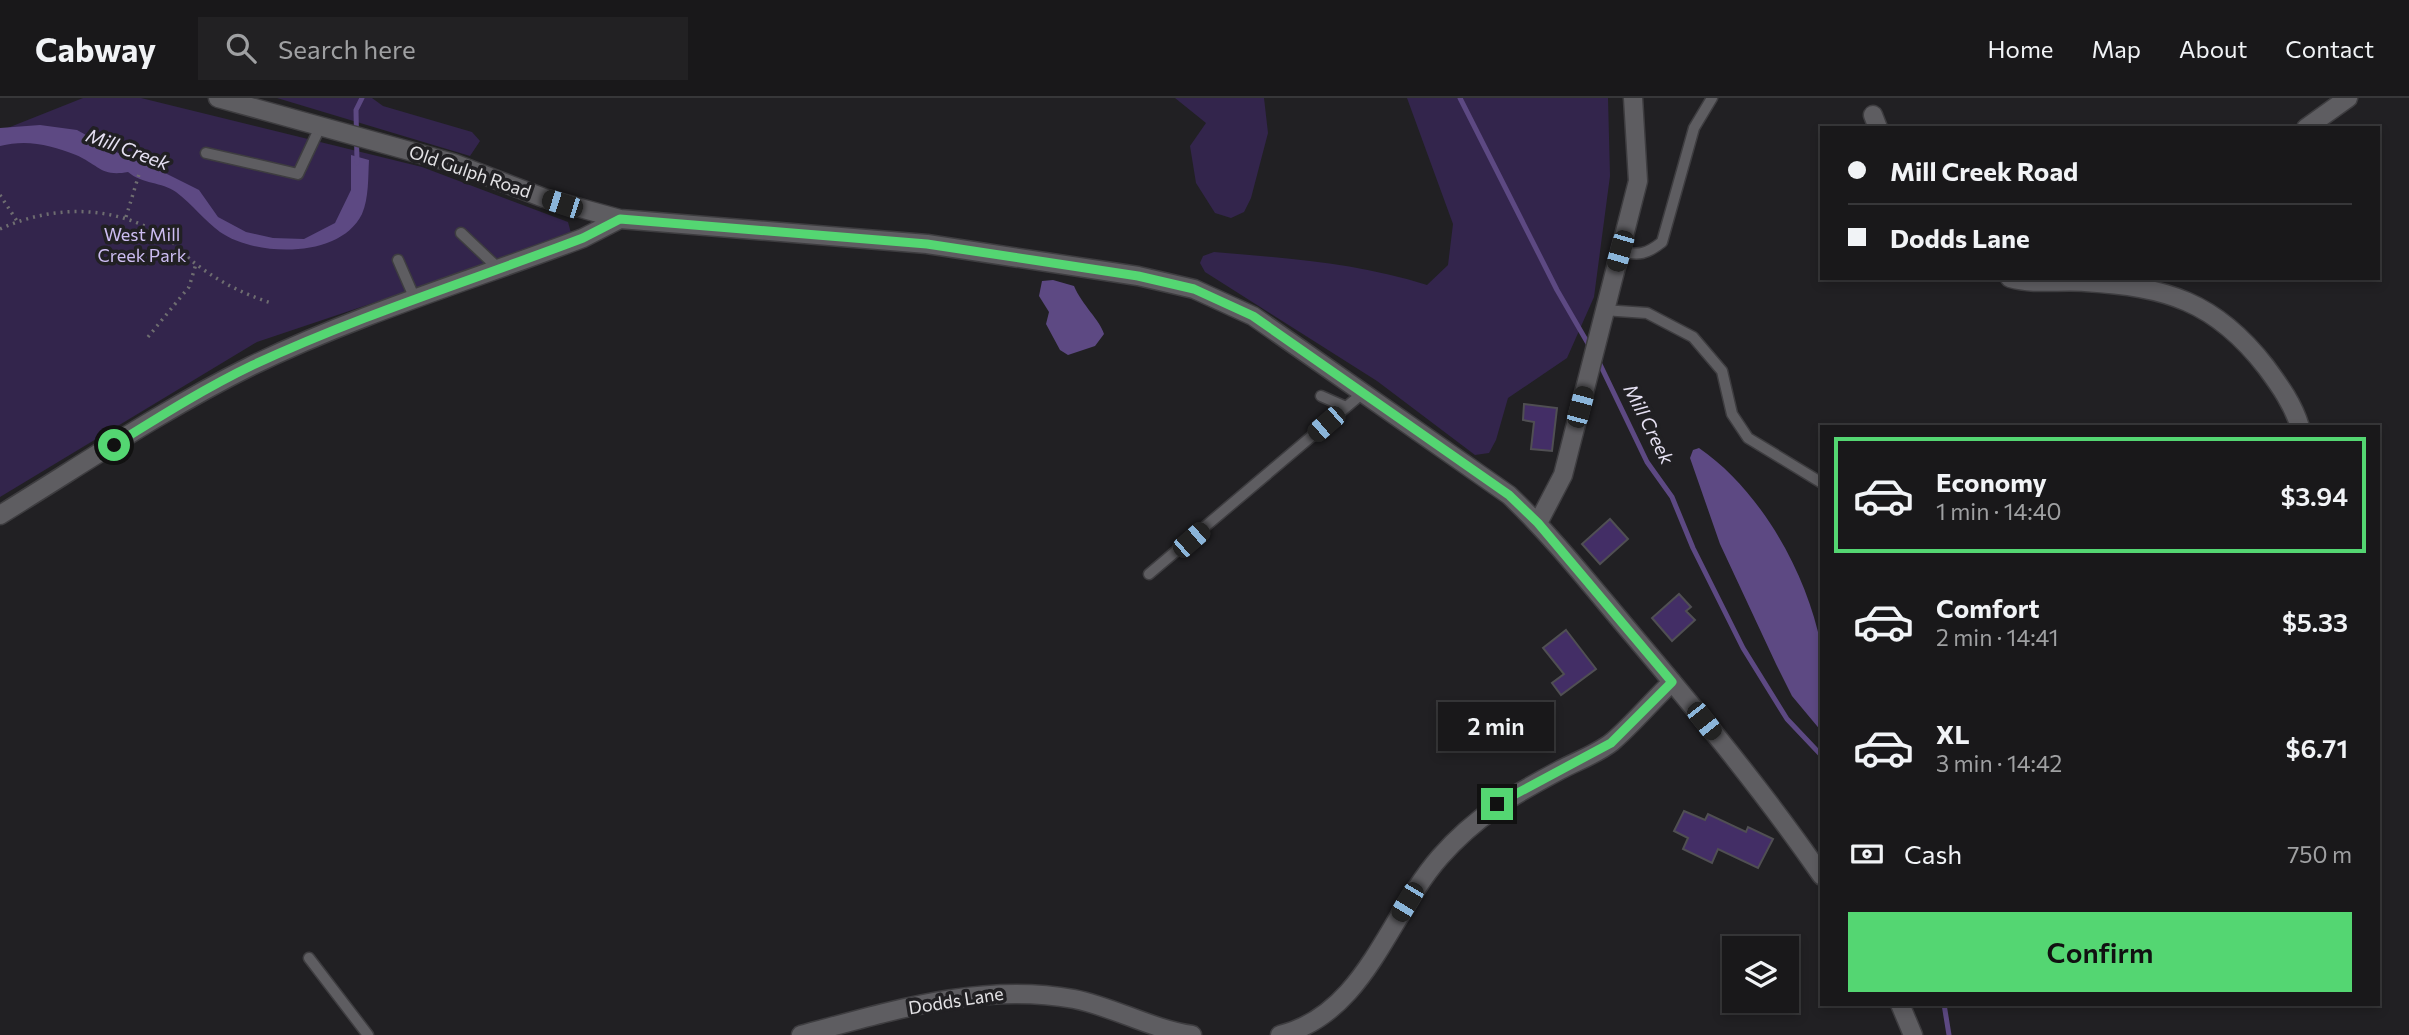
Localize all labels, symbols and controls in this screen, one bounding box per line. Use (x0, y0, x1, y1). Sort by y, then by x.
search box (198, 17, 688, 80)
text: Cabway (35, 28, 156, 69)
icon: search (222, 29, 260, 67)
text: Search here (278, 33, 416, 64)
text: Home (1988, 34, 2054, 63)
text: Map (2092, 34, 2141, 63)
text: About (2179, 34, 2247, 63)
text: Contact (2285, 34, 2374, 63)
water label: Mill Creek (83, 123, 174, 174)
street label: Old Gulph Road (407, 140, 534, 202)
text: Mill Creek Road (1890, 155, 2078, 186)
car (539, 188, 586, 220)
text: Dodds Lane (1890, 222, 2030, 253)
park label: West Mill Creek Park (97, 223, 187, 266)
car (1605, 228, 1636, 274)
water label: Mill Creek (1619, 380, 1680, 468)
car (1565, 384, 1596, 430)
car (1304, 402, 1349, 446)
route start (98, 429, 130, 461)
icon: car (1852, 464, 1915, 527)
text: Economy (1936, 466, 2047, 497)
text: $3.94 (2281, 480, 2348, 511)
text: 1 min · 14:40 (1936, 497, 2062, 525)
car (1169, 518, 1214, 562)
icon: car (1852, 590, 1915, 653)
text: Comfort (1936, 592, 2039, 623)
text: $5.33 (2282, 606, 2348, 637)
text: 2 min · 14:41 (1936, 623, 2059, 651)
car (1683, 698, 1726, 744)
callout: 2 min (1439, 702, 1555, 752)
text: 2 min (1468, 712, 1524, 740)
icon: car (1852, 716, 1915, 779)
text: XL (1936, 718, 1970, 749)
text: $6.71 (2286, 732, 2348, 763)
text: 3 min · 14:42 (1936, 749, 2062, 777)
route end (1481, 788, 1513, 820)
icon: cash (1848, 835, 1886, 873)
text: Cash (1904, 838, 1962, 869)
text: 750 m (2287, 840, 2352, 868)
car (1388, 879, 1427, 925)
button: Confirm (1848, 912, 2352, 992)
map controls (1722, 936, 1799, 1013)
button: layers (1722, 936, 1799, 1013)
street label: Dodds Lane (907, 982, 1005, 1018)

